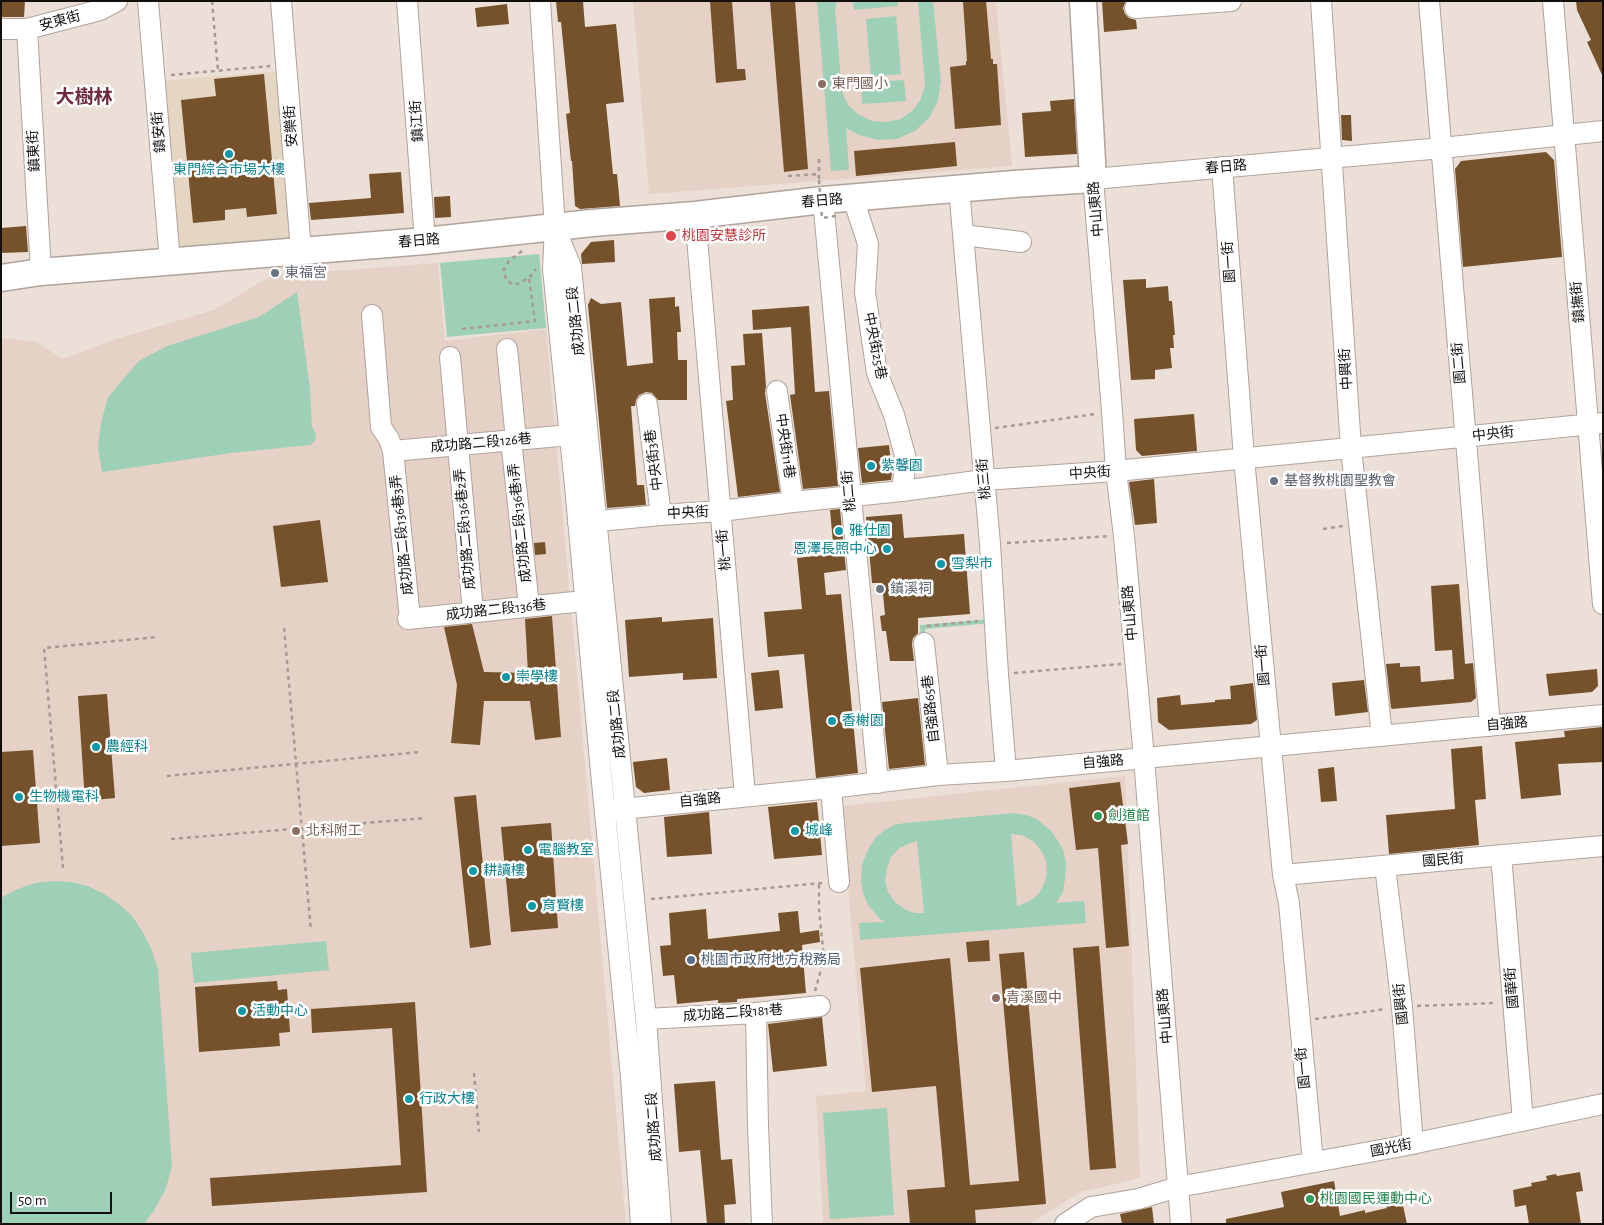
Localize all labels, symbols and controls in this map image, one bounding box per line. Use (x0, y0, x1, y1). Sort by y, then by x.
street label: 安東街 (38, 7, 82, 35)
place label: 東門國小 (832, 76, 888, 92)
marker: 東門國小 (816, 78, 828, 90)
district label: 大樹林 (56, 86, 112, 108)
street label: 鎮江街 (407, 99, 427, 143)
street label: 安樂街 (281, 104, 301, 148)
street label: 鎮安街 (149, 110, 169, 154)
street label: 鎮東街 (25, 130, 43, 172)
marker: 東門綜合市場大樓 (223, 148, 235, 160)
street label: 春日路 (1204, 157, 1248, 177)
place label: 東門綜合市場大樓 (173, 162, 285, 178)
street label: 中山東路 (1085, 180, 1107, 238)
street label: 春日路 (800, 191, 844, 211)
place label: 桃園安慧診所 (682, 228, 766, 244)
marker: 桃園安慧診所 (664, 229, 678, 243)
street label: 春日路 (397, 231, 441, 251)
street label: 園一街 (1219, 240, 1239, 284)
place label: 東福宮 (285, 265, 327, 281)
marker: 東福宮 (269, 267, 281, 279)
street label: 鎮撫街 (1568, 280, 1588, 324)
street label: 成功路二段 (564, 285, 588, 357)
street label: 中央街25巷 (860, 311, 890, 381)
street label: 園二街 (1449, 341, 1469, 385)
street label: 中興街 (1336, 347, 1356, 391)
street label: 中央街11巷 (772, 412, 798, 480)
street label: 中央街 (1471, 423, 1515, 445)
street label: 中央街3巷 (642, 428, 666, 492)
street label: 成功路二段126巷 (430, 430, 532, 456)
street label: 桃三街 (974, 457, 994, 501)
place label: 紫馨園 (881, 458, 923, 474)
marker: 紫馨園 (865, 460, 877, 472)
street label: 成功路二段136巷1弄 (505, 462, 535, 584)
street label: 中央街 (1068, 463, 1112, 483)
street label: 成功路二段136巷2弄 (451, 468, 479, 590)
street label: 桃二街 (839, 469, 859, 513)
place label: 基督教桃園聖教會 (1284, 473, 1396, 489)
street label: 成功路二段136巷3弄 (387, 474, 417, 596)
marker: 基督教桃園聖教會 (1268, 475, 1280, 487)
street label: 中央街 (667, 504, 709, 522)
place label: 雅仕園 (849, 523, 891, 539)
marker: 雅仕園 (833, 525, 845, 537)
street label: 桃一街 (714, 528, 734, 572)
place label: 恩澤長照中心 (793, 541, 877, 557)
marker: 恩澤長照中心 (881, 543, 893, 555)
place label: 雪梨市 (951, 556, 993, 572)
marker: 雪梨市 (935, 558, 947, 570)
place label: 鎮溪祠 (890, 581, 932, 597)
marker: 鎮溪祠 (874, 583, 886, 595)
street label: 中山東路 (1119, 584, 1141, 642)
street label: 成功路二段136巷 (445, 596, 547, 624)
street label: 園一街 (1253, 643, 1273, 687)
place label: 崇學樓 (516, 669, 558, 685)
marker: 崇學樓 (500, 671, 512, 683)
street label: 自強路65巷 (919, 674, 943, 744)
street label: 成功路二段 (605, 688, 629, 760)
place label: 香榭園 (842, 713, 884, 729)
street label: 自強路 (1485, 714, 1529, 734)
marker: 香榭園 (826, 715, 838, 727)
place label: 農經科 (106, 739, 148, 755)
marker: 農經科 (90, 741, 102, 753)
street label: 自強路 (1081, 752, 1125, 772)
place label: 生物機電科 (29, 789, 99, 805)
street label: 自強路 (678, 789, 722, 811)
marker: 生物機電科 (13, 791, 25, 803)
place label: 劍道館 (1108, 808, 1150, 824)
marker: 劍道館 (1092, 810, 1104, 822)
place label: 北科附工 (306, 823, 362, 839)
place label: 城峰 (805, 823, 833, 839)
marker: 北科附工 (290, 825, 302, 837)
marker: 城峰 (789, 825, 801, 837)
place label: 電腦教室 (538, 842, 594, 858)
marker: 電腦教室 (522, 844, 534, 856)
street label: 國民街 (1421, 850, 1465, 870)
place label: 耕讀樓 (483, 863, 525, 879)
marker: 耕讀樓 (467, 865, 479, 877)
place label: 育賢樓 (542, 898, 584, 914)
marker: 育賢樓 (526, 900, 538, 912)
place label: 桃園市政府地方稅務局 (701, 952, 841, 968)
marker: 桃園市政府地方稅務局 (685, 954, 697, 966)
street label: 國華街 (1502, 966, 1522, 1010)
street label: 國興街 (1390, 982, 1412, 1026)
street label: 中山東路 (1154, 987, 1176, 1045)
place label: 青溪國中 (1006, 990, 1062, 1006)
marker: 青溪國中 (990, 992, 1002, 1004)
street label: 成功路二段181巷 (682, 1001, 784, 1025)
place label: 活動中心 (252, 1003, 308, 1019)
marker: 活動中心 (236, 1005, 248, 1017)
street label: 園一街 (1292, 1046, 1314, 1090)
place label: 行政大樓 (419, 1091, 475, 1107)
street label: 成功路二段 (643, 1091, 665, 1163)
marker: 行政大樓 (403, 1093, 415, 1105)
street label: 國光街 (1369, 1136, 1413, 1160)
scale bar (12, 1182, 115, 1214)
place label: 桃園國民運動中心 (1320, 1191, 1432, 1207)
text: 50 m (18, 1193, 47, 1208)
marker: 桃園國民運動中心 (1304, 1193, 1316, 1205)

